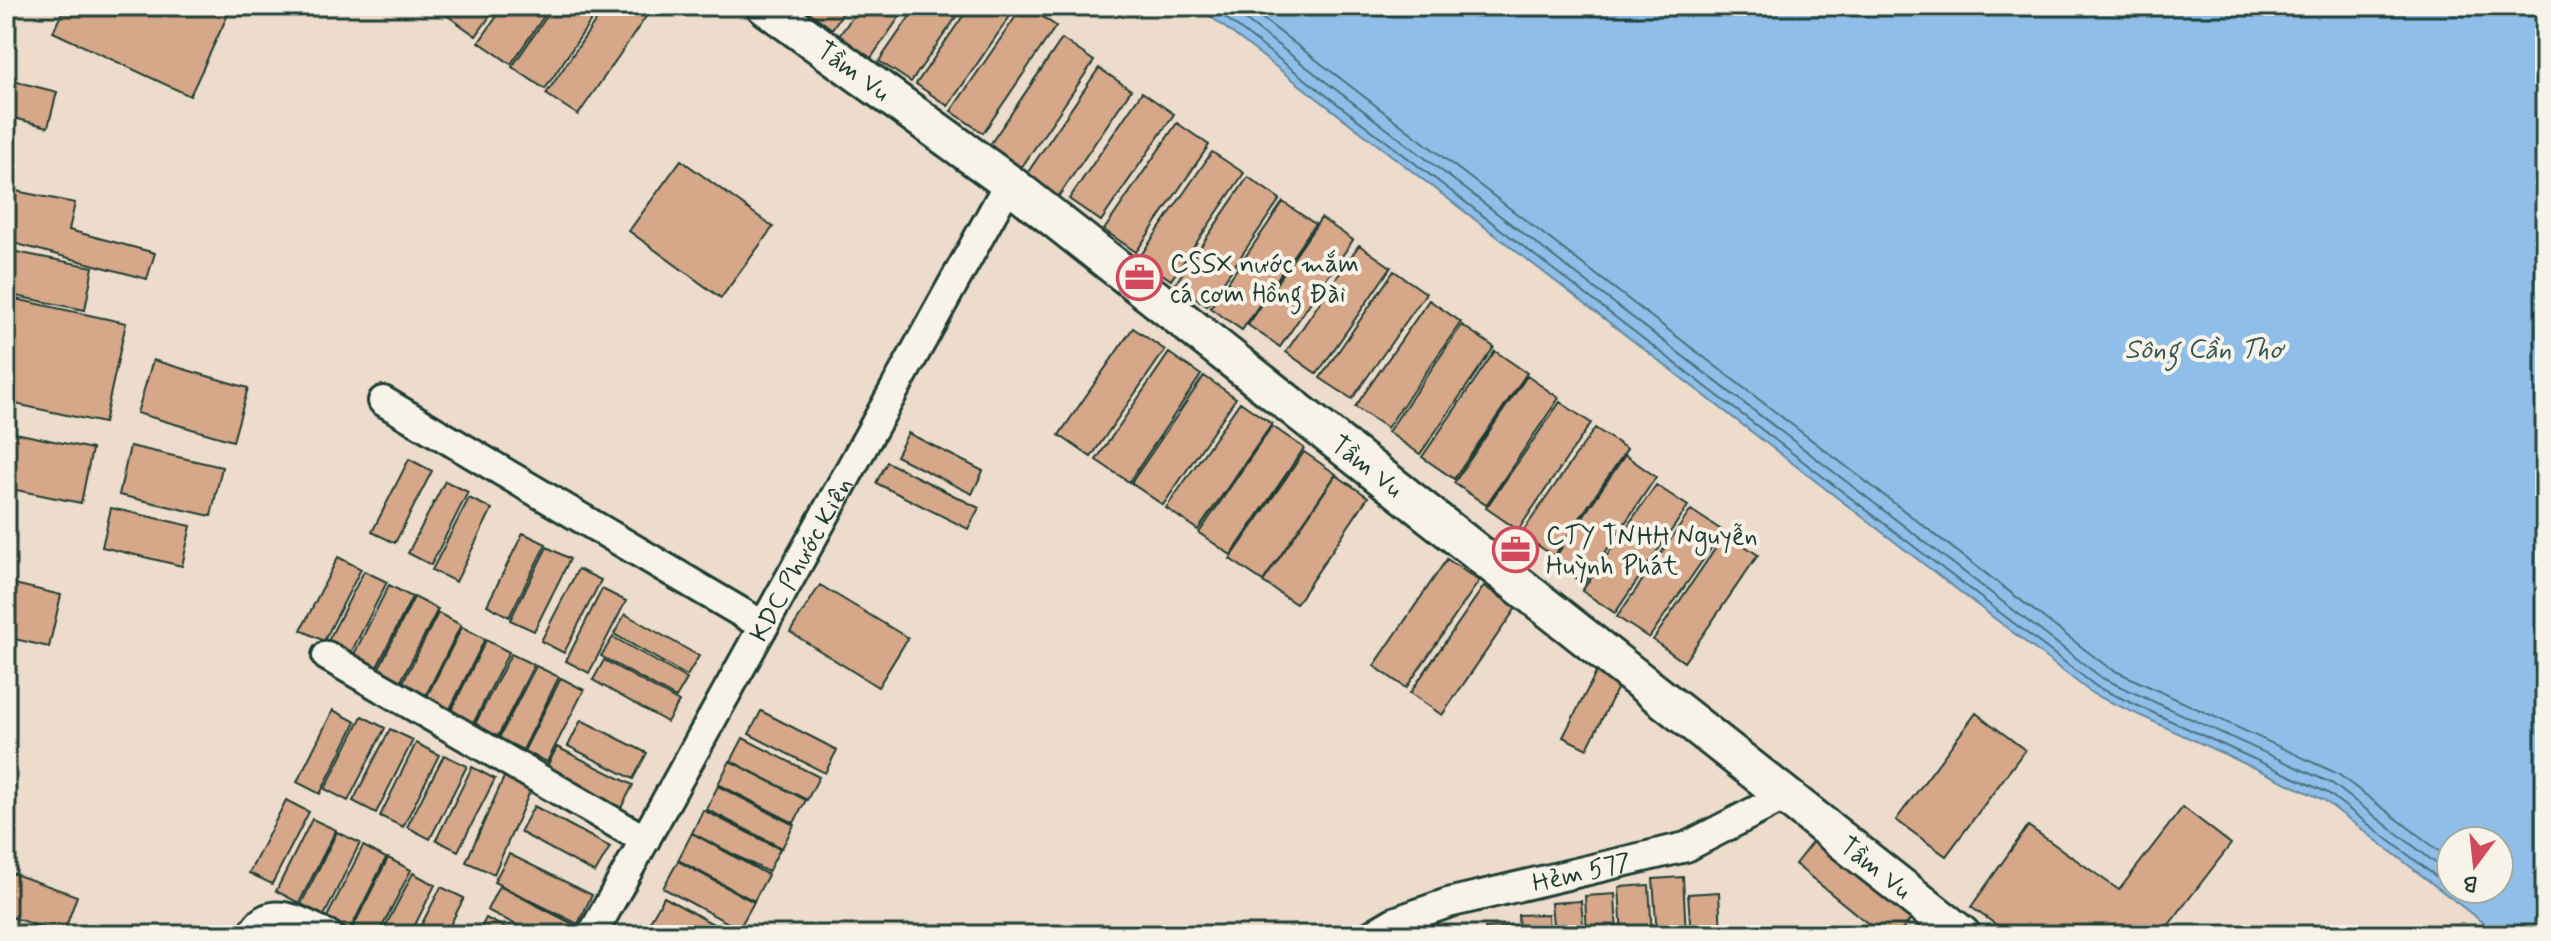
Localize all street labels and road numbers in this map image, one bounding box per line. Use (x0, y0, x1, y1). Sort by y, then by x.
street label: Tầm Vu (809, 34, 896, 110)
street label: Tầm Vu (1323, 428, 1409, 506)
street label: KDC Phước Kiên (743, 471, 862, 648)
street label: Tầm Vu (1832, 830, 1918, 908)
street label: Hẻm 577 (1529, 845, 1635, 902)

